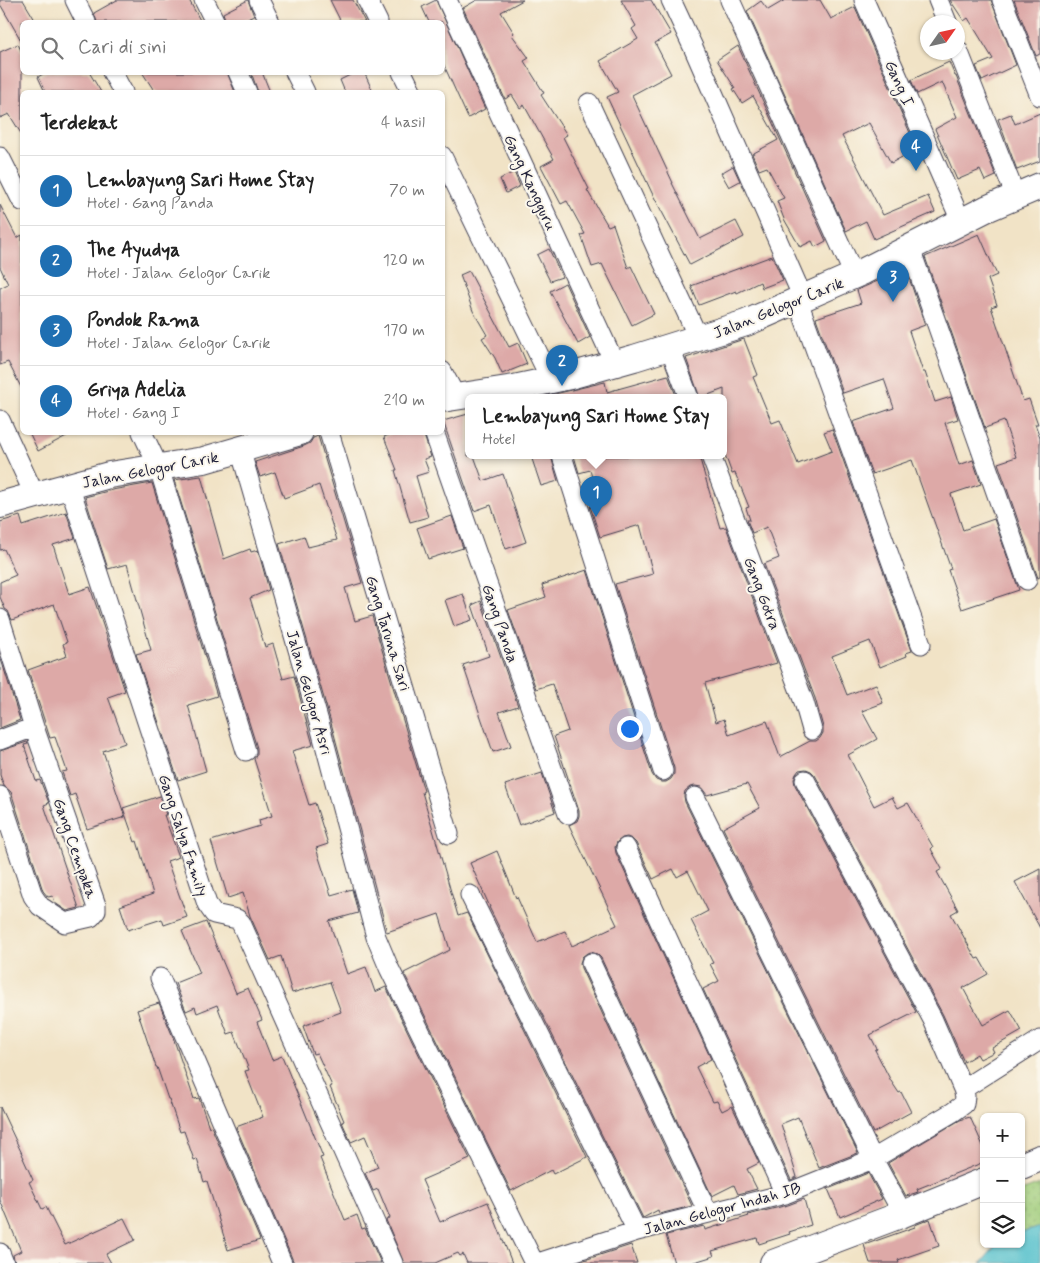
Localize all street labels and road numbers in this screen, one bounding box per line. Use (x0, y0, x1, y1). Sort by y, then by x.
street label: Gang I (878, 57, 918, 110)
street label: Gang Kangguru (497, 131, 561, 235)
street label: Jalan Gelogor Carik (710, 273, 847, 345)
street label: Jalan Gelogor Carik (80, 447, 220, 495)
street label: Gang Gotra (737, 554, 785, 633)
street label: Gang Taruna Sari (359, 573, 415, 694)
street label: Gang Panda (475, 581, 523, 666)
street label: Jalan Gelogor Asri (280, 628, 337, 758)
street label: Gang Salya Family (152, 772, 212, 900)
street label: Gang Cempaka (47, 795, 102, 902)
street label: Jalan Gelogor Indah IB (641, 1178, 804, 1242)

